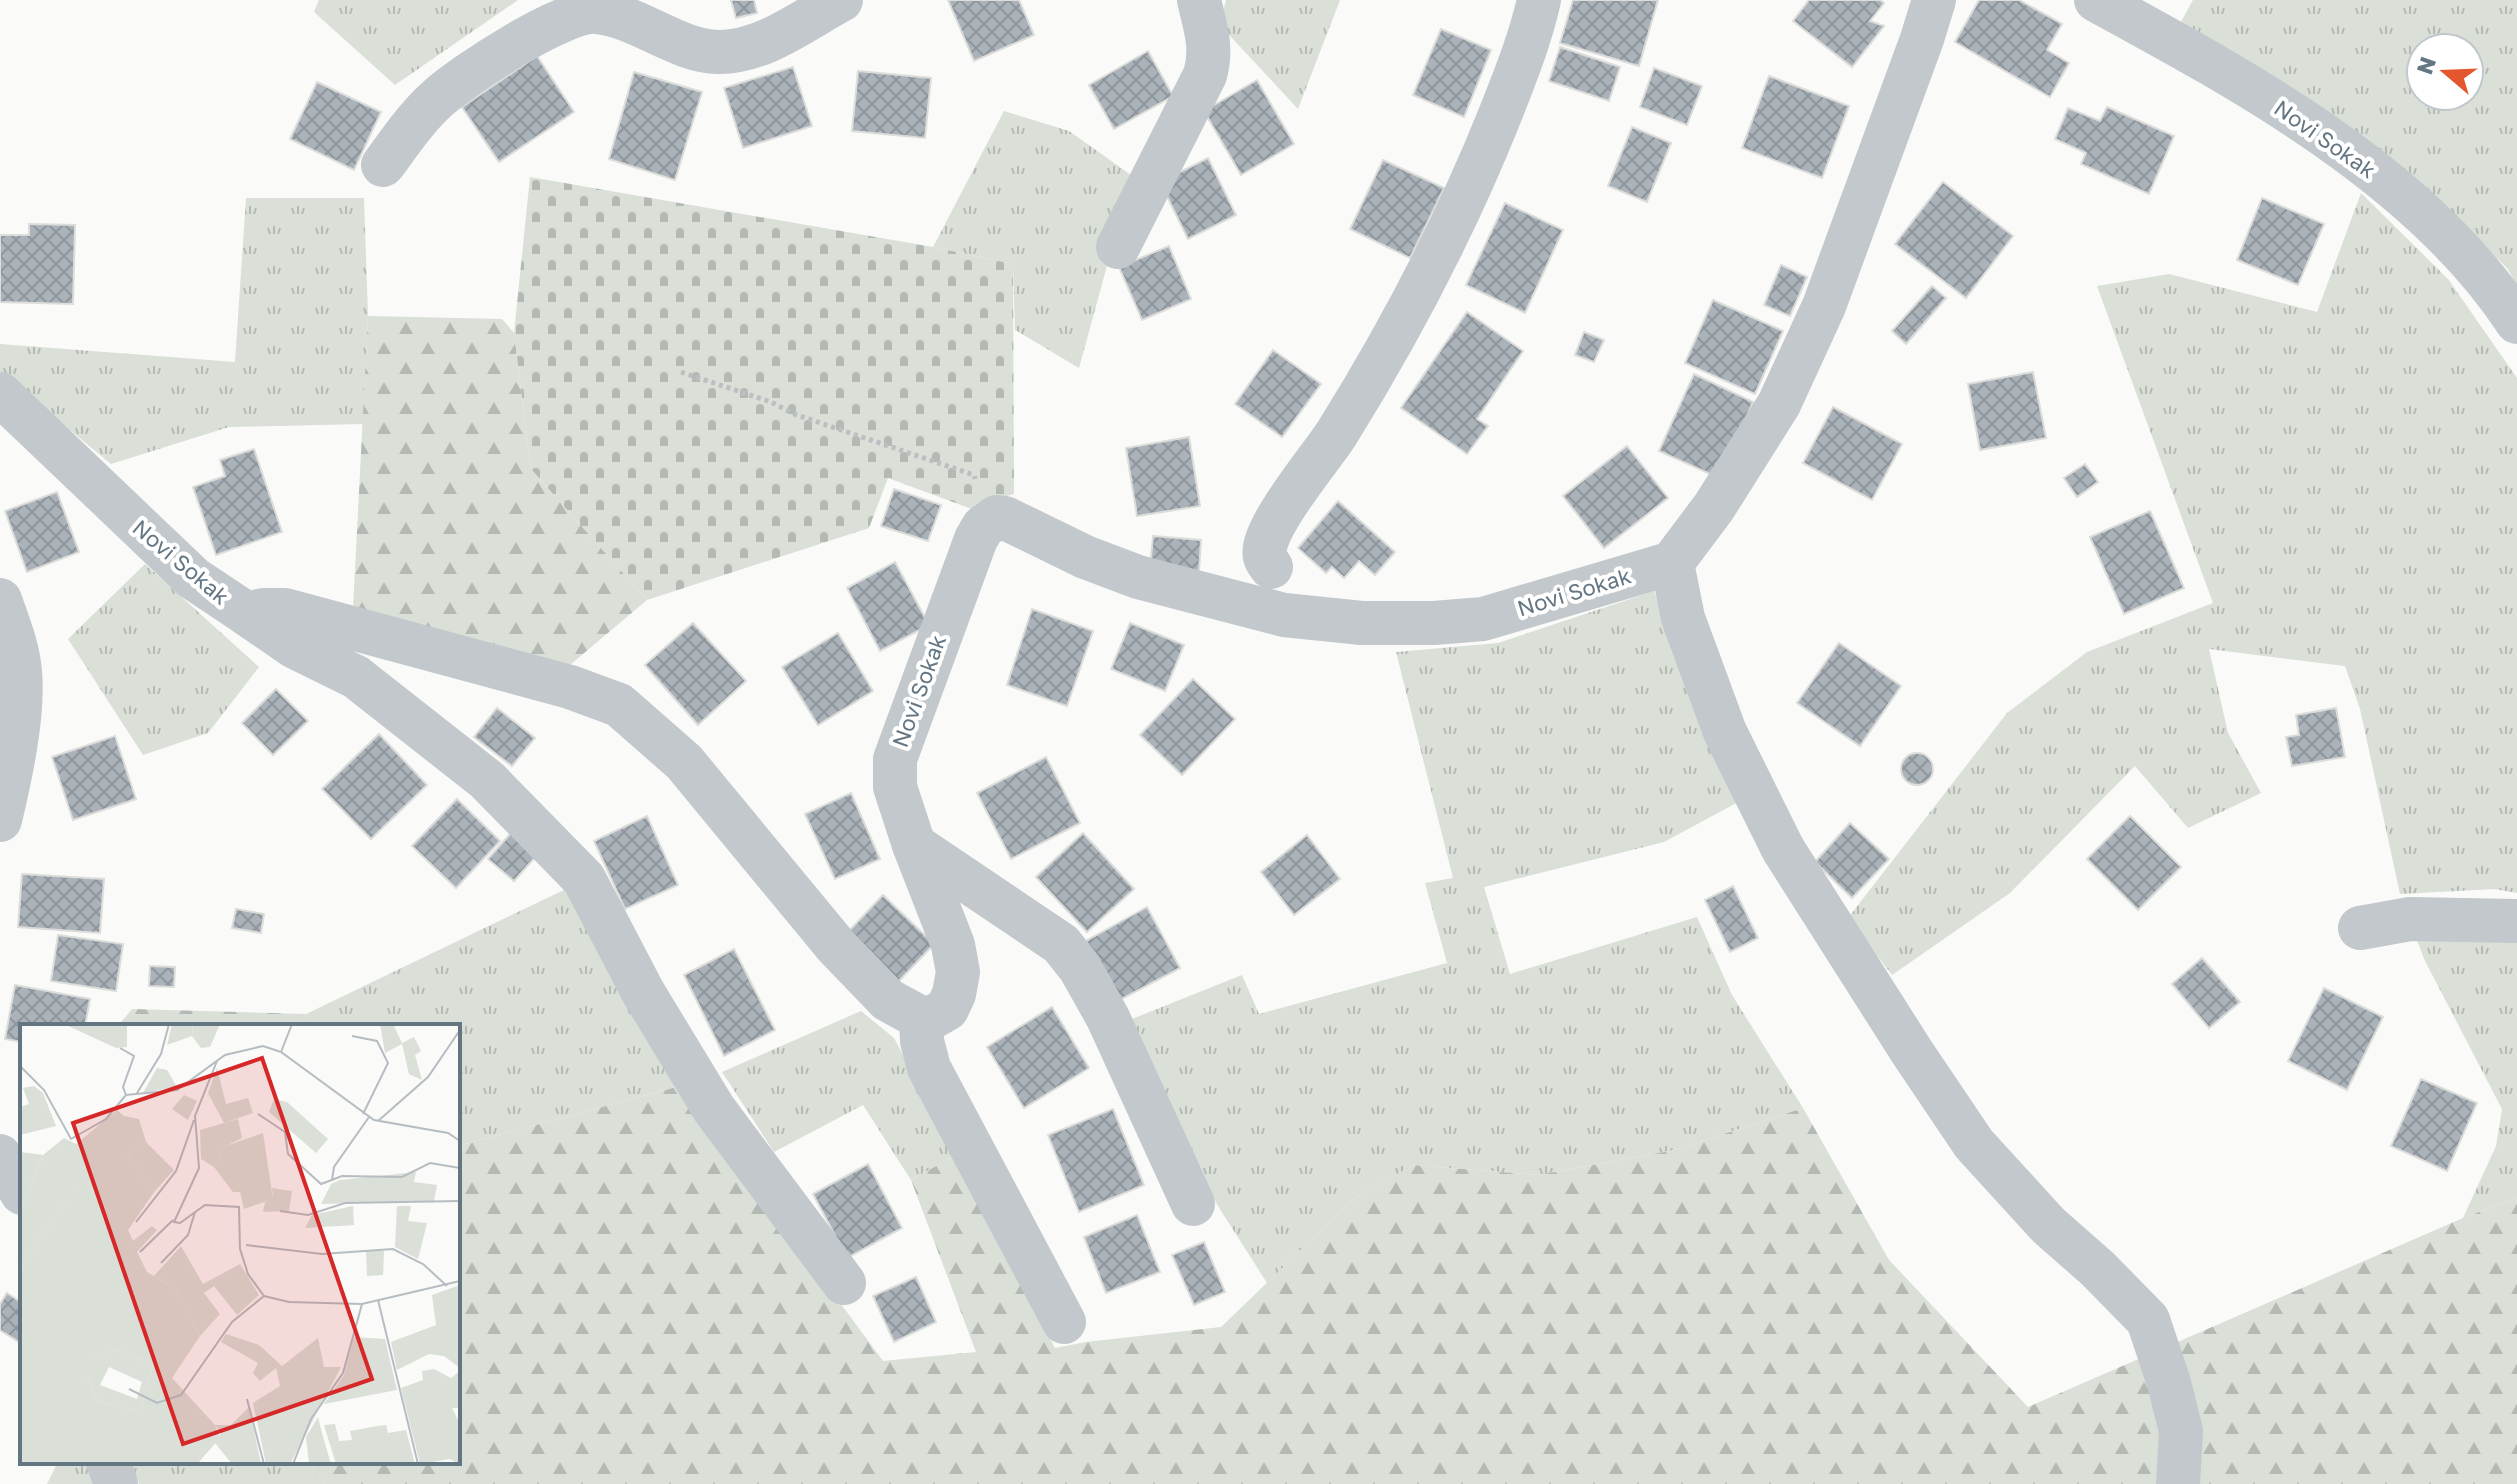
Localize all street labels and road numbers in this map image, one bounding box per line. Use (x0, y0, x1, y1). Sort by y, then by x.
street label: Novi Sokak (2269, 94, 2381, 183)
street label: Novi Sokak (128, 513, 235, 610)
street label: Novi Sokak (1514, 561, 1634, 622)
street label: Novi Sokak (886, 631, 951, 751)

